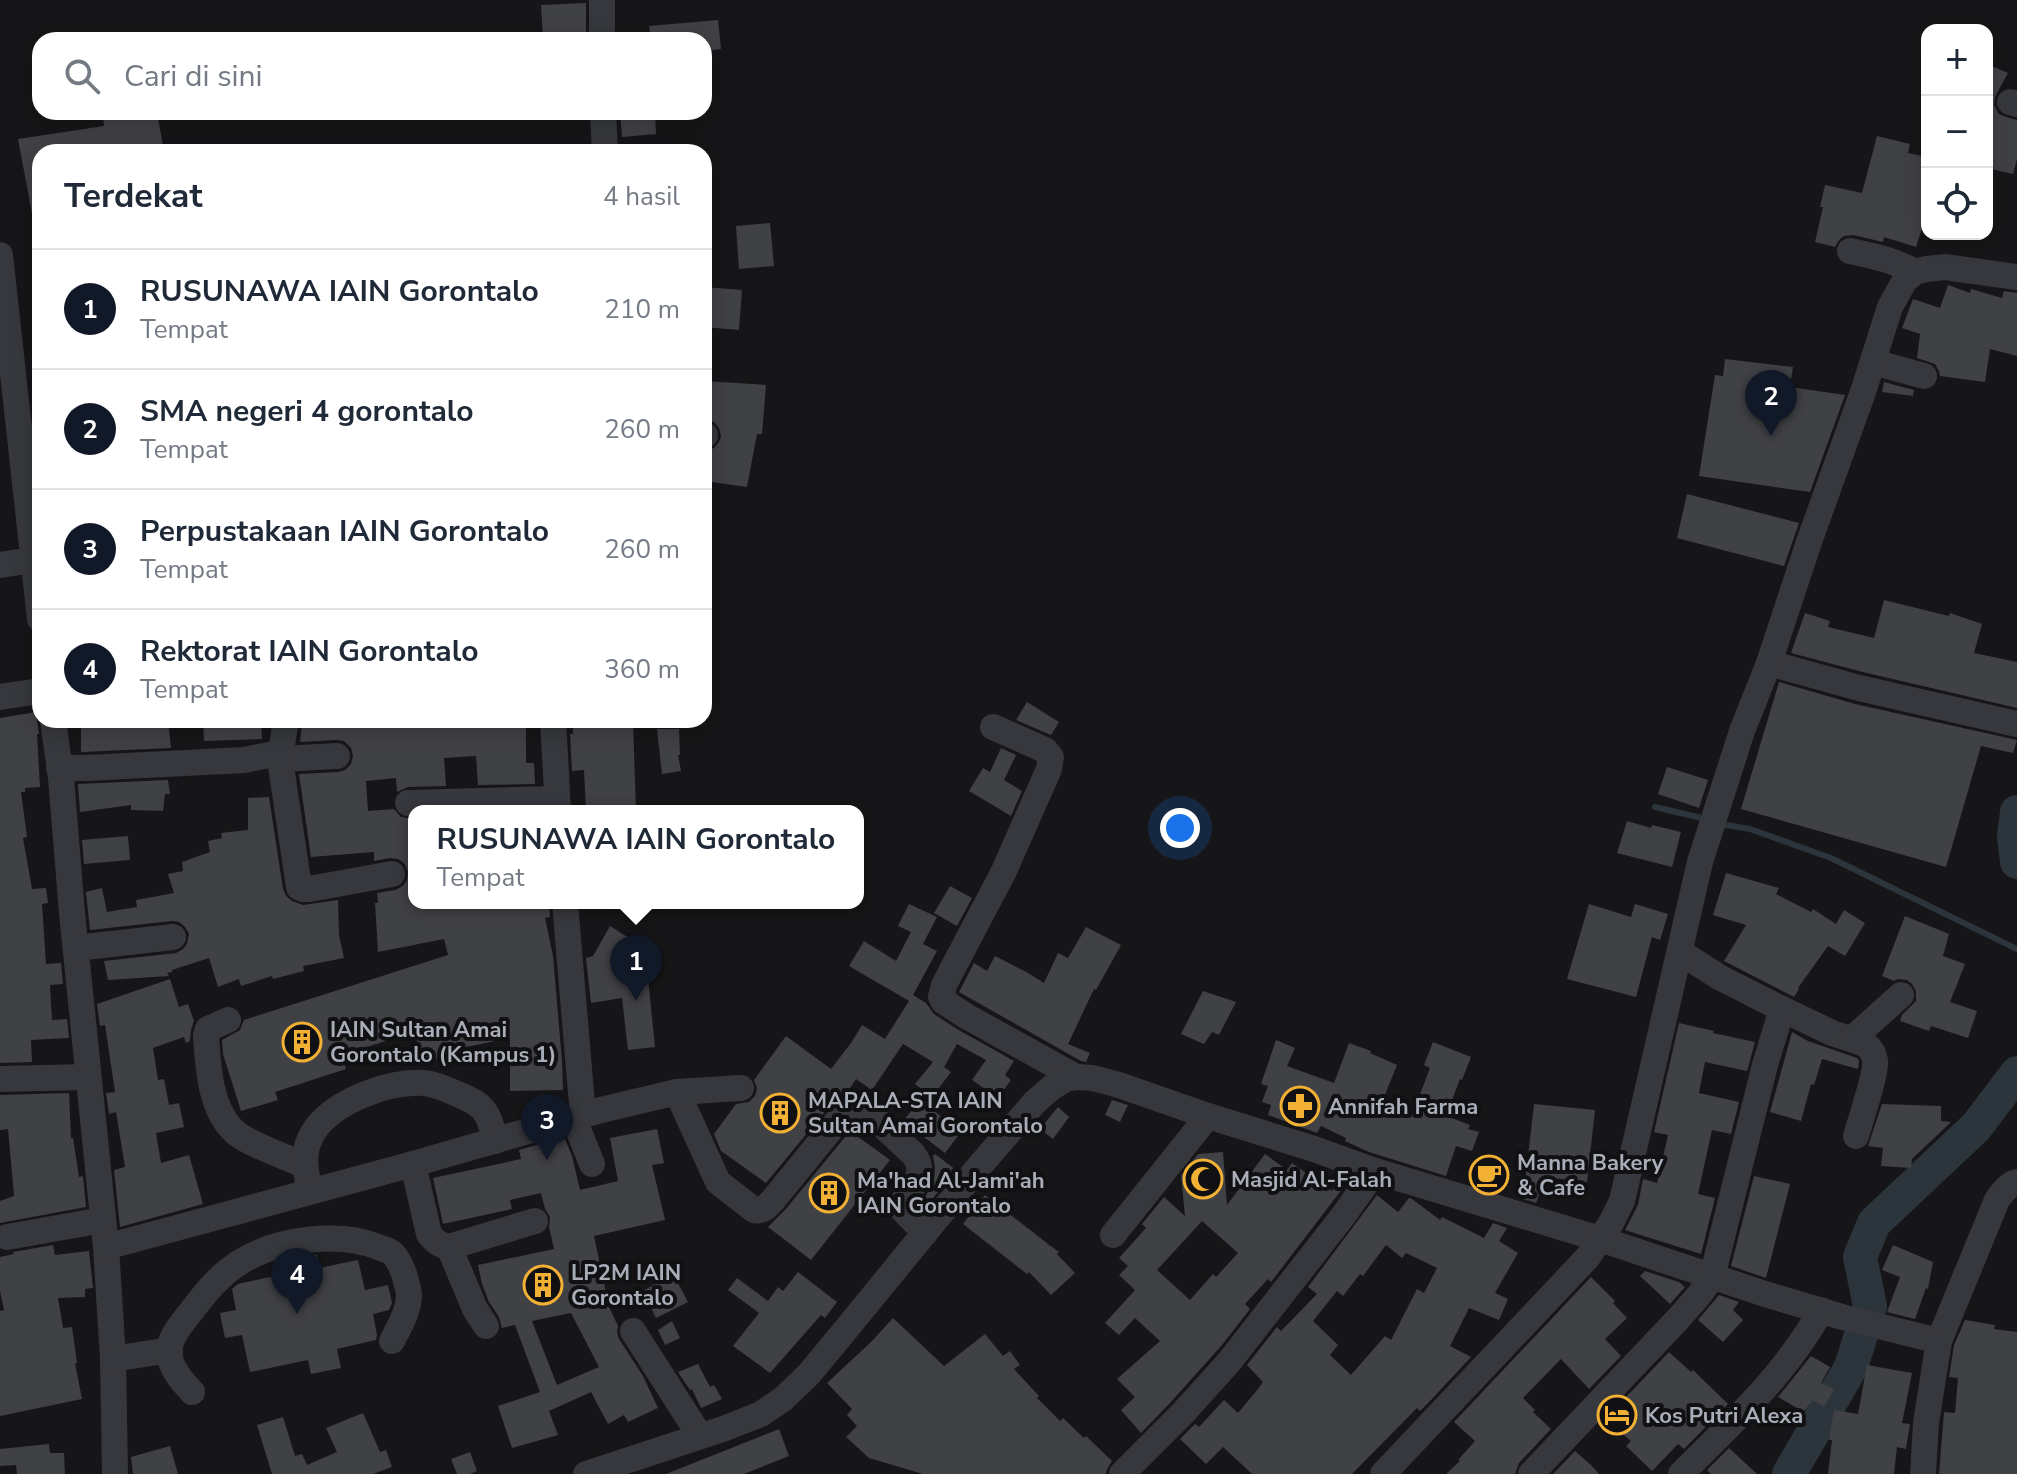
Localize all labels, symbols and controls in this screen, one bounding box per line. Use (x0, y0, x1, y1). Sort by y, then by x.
map controls (1921, 24, 1993, 240)
button: + (1921, 24, 1993, 96)
search box (32, 32, 712, 120)
icon: search (60, 54, 104, 98)
text: Cari di sini (124, 56, 263, 97)
button: − (1921, 96, 1993, 168)
button: locate (1921, 168, 1993, 240)
text: Terdekat (64, 173, 202, 219)
text: 4 hasil (603, 179, 680, 214)
text: RUSUNAWA IAIN Gorontalo (140, 271, 539, 312)
text: 1 (82, 292, 98, 327)
text: 210 m (604, 292, 680, 327)
text: Tempat (140, 312, 228, 347)
pin: 2 (1745, 370, 1797, 436)
text: SMA negeri 4 gorontalo (140, 391, 474, 432)
text: 2 (82, 412, 98, 447)
text: 260 m (604, 412, 680, 447)
text: Tempat (140, 432, 228, 467)
text: Perpustakaan IAIN Gorontalo (140, 511, 549, 552)
text: 3 (82, 532, 98, 567)
text: 260 m (604, 532, 680, 567)
text: Tempat (140, 552, 228, 587)
text: Rektorat IAIN Gorontalo (140, 631, 478, 672)
text: 4 (82, 652, 98, 687)
text: 360 m (604, 652, 680, 687)
text: Tempat (140, 672, 228, 707)
popup (408, 805, 864, 909)
your location (1160, 808, 1200, 848)
text: RUSUNAWA IAIN Gorontalo (437, 819, 835, 860)
text: Tempat (437, 860, 524, 895)
pin: 1 (610, 935, 662, 1001)
place label: IAIN Sultan Amai Gorontalo (Kampus 1) (330, 1015, 556, 1070)
building icon: IAIN Sultan Amai Gorontalo (Kampus 1) (281, 1021, 323, 1063)
pharmacy icon: Annifah Farma (1279, 1085, 1321, 1127)
place label: MAPALA-STA IAIN Sultan Amai Gorontalo (808, 1086, 1043, 1141)
building icon: MAPALA-STA IAIN Sultan Amai Gorontalo (759, 1092, 801, 1134)
place label: Annifah Farma (1328, 1092, 1478, 1122)
pin: 3 (521, 1094, 573, 1160)
place label: Manna Bakery & Cafe (1517, 1148, 1664, 1203)
cafe icon: Manna Bakery & Cafe (1468, 1154, 1510, 1196)
mosque icon: Masjid Al-Falah (1182, 1158, 1224, 1200)
place label: Masjid Al-Falah (1231, 1165, 1392, 1195)
place label: Ma'had Al-Jami'ah IAIN Gorontalo (857, 1166, 1045, 1221)
building icon: Ma'had Al-Jami'ah IAIN Gorontalo (808, 1172, 850, 1214)
pin: 4 (271, 1248, 323, 1314)
place label: LP2M IAIN Gorontalo (571, 1258, 681, 1313)
building icon: LP2M IAIN Gorontalo (522, 1264, 564, 1306)
hotel icon: Kos Putri Alexa (1596, 1394, 1638, 1436)
place label: Kos Putri Alexa (1645, 1401, 1803, 1431)

